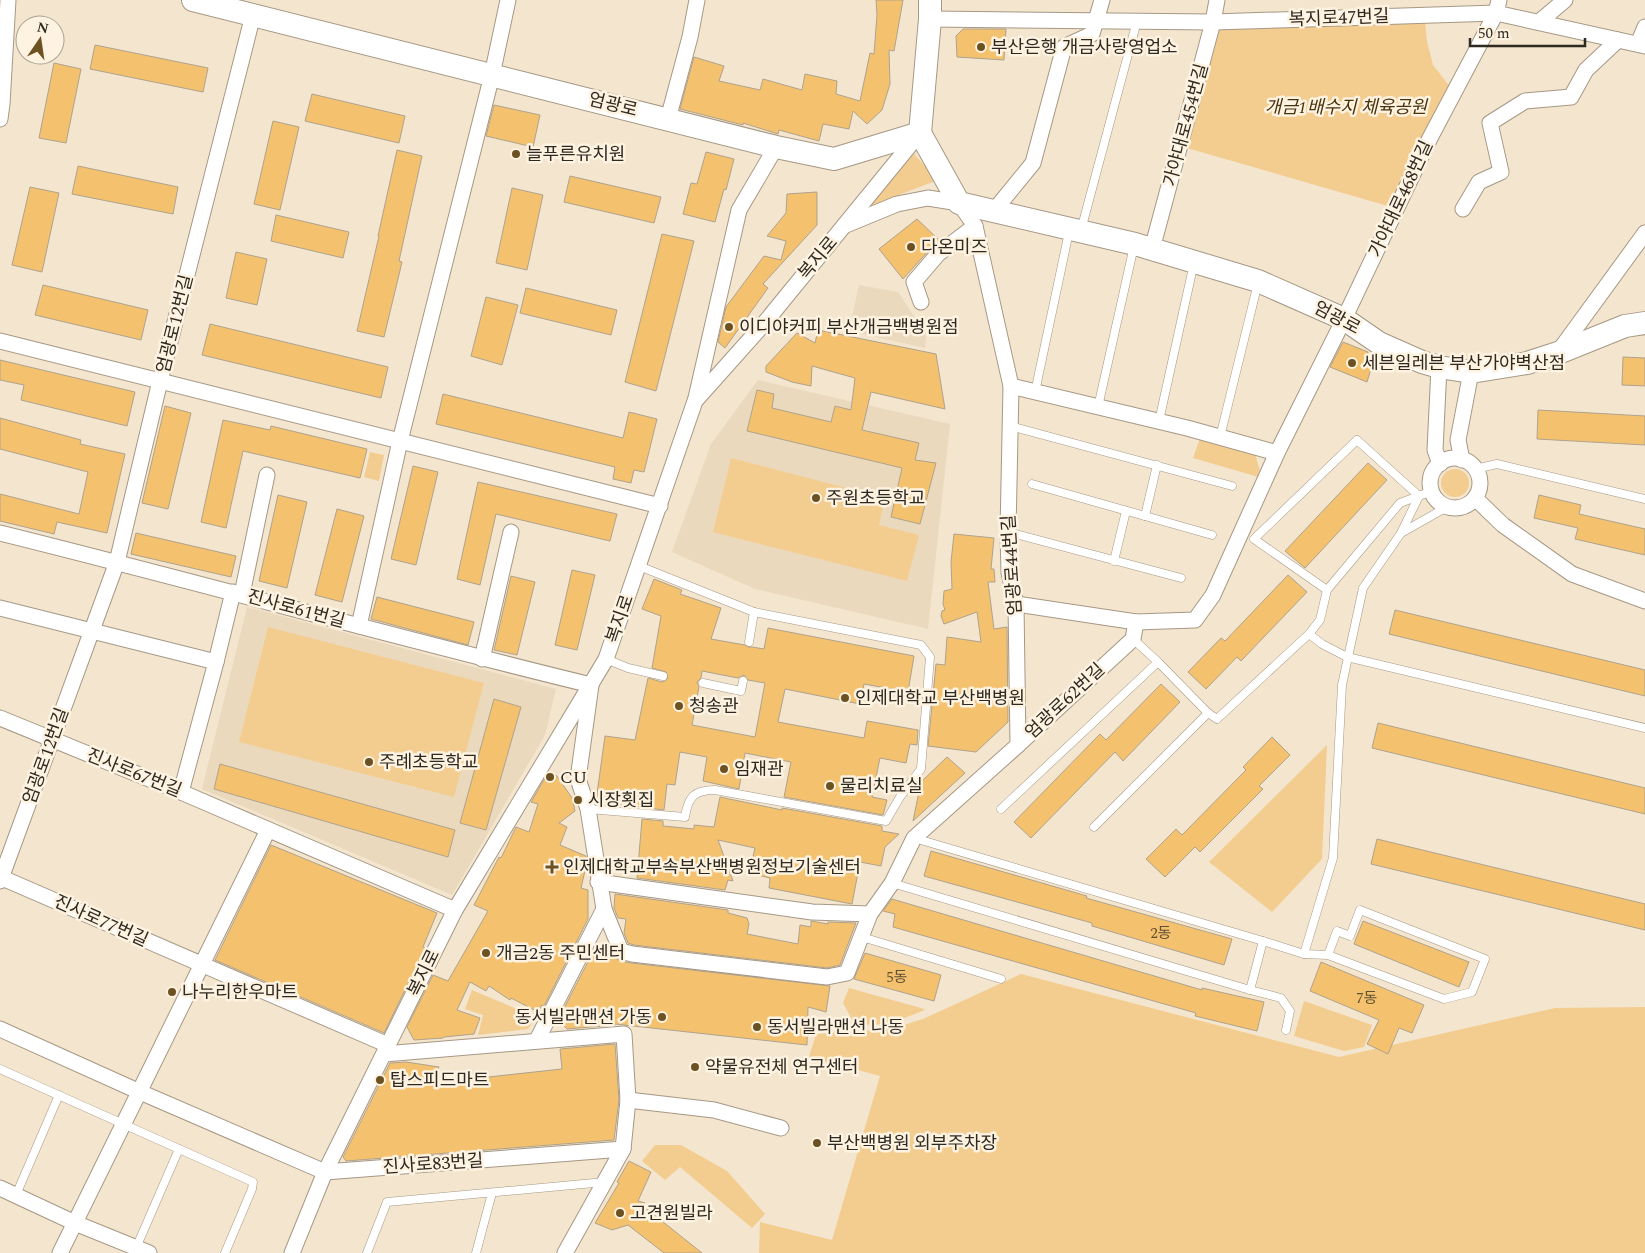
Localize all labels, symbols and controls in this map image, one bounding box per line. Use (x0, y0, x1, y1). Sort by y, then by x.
street label: 복지로47번길 (1288, 3, 1390, 33)
north arrow (15, 15, 65, 65)
scale bar (1470, 15, 1585, 47)
text: N (35, 16, 51, 39)
text: 50 m (1478, 22, 1510, 45)
place label: 부산은행 개금사랑영업소 (991, 34, 1178, 61)
marker: 부산은행 개금사랑영업소 (975, 41, 987, 53)
street label: 가야대로454번길 (1157, 60, 1215, 190)
street label: 엄광로 (586, 86, 640, 124)
park label: 개금1배수지 체육공원 (1265, 94, 1429, 121)
street label: 가야대로468번길 (1362, 136, 1440, 262)
place label: 늘푸른유치원 (526, 141, 625, 168)
marker: 늘푸른유치원 (510, 148, 522, 160)
street label: 복지로 (792, 230, 844, 286)
place label: 다온미즈 (921, 234, 987, 261)
marker: 다온미즈 (905, 241, 917, 253)
street label: 엄광로12번길 (150, 272, 200, 376)
street label: 엄광로 (1309, 294, 1365, 342)
place label: 이디야커피 부산개금백병원점 (739, 314, 959, 341)
marker: 이디야커피 부산개금백병원점 (723, 321, 735, 333)
place label: 세븐일레븐 부산가야벽산점 (1362, 350, 1565, 377)
marker: 세븐일레븐 부산가야벽산점 (1346, 357, 1358, 369)
place label: 주원초등학교 (826, 485, 925, 512)
marker: 주원초등학교 (810, 492, 822, 504)
street label: 엄광로44번길 (995, 514, 1029, 616)
street label: 진사로61번길 (244, 583, 348, 635)
street label: 복지로 (599, 591, 641, 647)
street label: 엄광로62번길 (1019, 657, 1111, 745)
place label: 인제대학교 부산백병원 (855, 685, 1025, 712)
marker: 인제대학교 부산백병원 (839, 692, 851, 704)
place label: 청송관 (689, 693, 739, 720)
marker: 청송관 (673, 700, 685, 712)
street label: 엄광로12번길 (16, 704, 76, 808)
street label: 진사로67번길 (82, 742, 186, 804)
place label: 주례초등학교 (379, 749, 478, 776)
marker: 주례초등학교 (363, 756, 375, 768)
place label: 임재관 (734, 756, 784, 783)
marker: 임재관 (718, 763, 730, 775)
place label: CU (560, 764, 587, 791)
marker: CU (544, 771, 556, 783)
place label: 물리치료실 (840, 773, 923, 800)
marker: 물리치료실 (824, 780, 836, 792)
place label: 시장횟집 (588, 787, 654, 814)
marker: 시장횟집 (572, 794, 584, 806)
place label: 인제대학교부속부산백병원정보기술센터 (563, 854, 861, 881)
marker: 인제대학교부속부산백병원정보기술센터 (545, 860, 559, 874)
street label: 진사로77번길 (49, 888, 153, 954)
house number: 2동 (1150, 922, 1172, 945)
place label: 개금2동 주민센터 (496, 940, 625, 967)
street label: 복지로 (401, 945, 447, 1001)
marker: 개금2동 주민센터 (480, 947, 492, 959)
house number: 5동 (886, 966, 908, 989)
place label: 나누리한우마트 (182, 979, 298, 1006)
marker: 나누리한우마트 (166, 986, 178, 998)
house number: 7동 (1356, 987, 1378, 1010)
place label: 동서빌라맨션 가동 (515, 1004, 652, 1031)
marker: 동서빌라맨션 가동 (656, 1011, 668, 1023)
place label: 동서빌라맨션 나동 (767, 1014, 904, 1041)
marker: 동서빌라맨션 나동 (751, 1021, 763, 1033)
place label: 약물유전체 연구센터 (705, 1054, 859, 1081)
marker: 약물유전체 연구센터 (689, 1061, 701, 1073)
place label: 탑스피드마트 (390, 1067, 489, 1094)
marker: 탑스피드마트 (374, 1074, 386, 1086)
place label: 부산백병원 외부주차장 (827, 1130, 997, 1157)
marker: 부산백병원 외부주차장 (811, 1137, 823, 1149)
street label: 진사로83번길 (382, 1147, 484, 1181)
place label: 고견원빌라 (630, 1200, 713, 1227)
marker: 고견원빌라 (614, 1207, 626, 1219)

